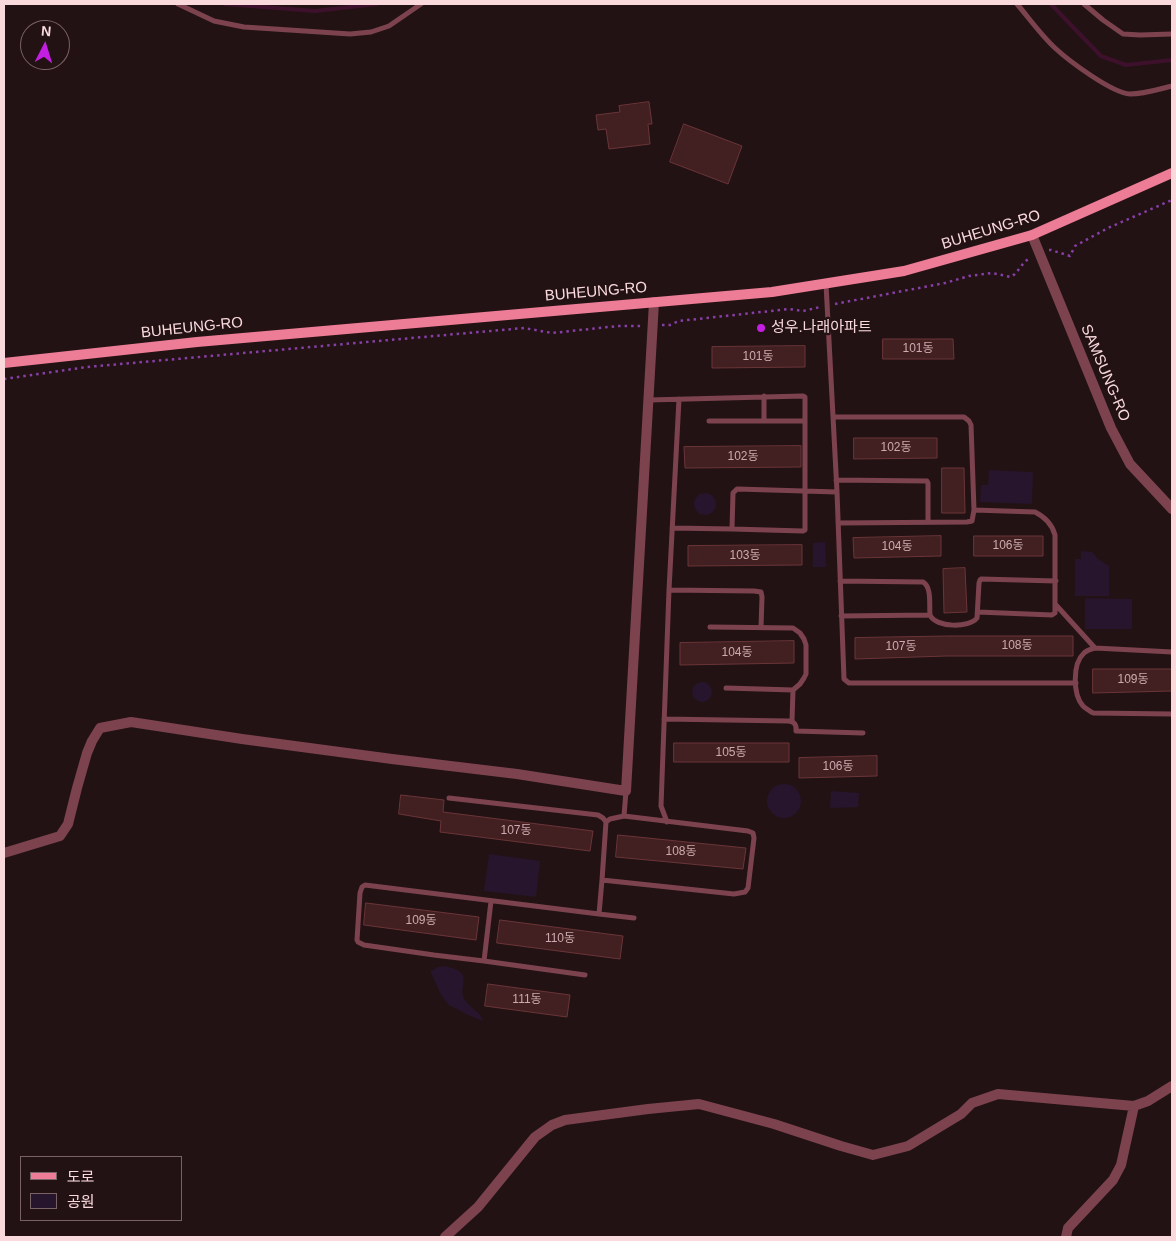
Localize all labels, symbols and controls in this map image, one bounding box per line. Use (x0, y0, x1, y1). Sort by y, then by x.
north arrow (20, 20, 70, 70)
text: N (40, 23, 52, 39)
street label: BUHEUNG-RO (939, 206, 1043, 254)
street label: BUHEUNG-RO (544, 279, 648, 305)
street label: BUHEUNG-RO (140, 314, 244, 342)
place label: 성우.나래아파트 (771, 319, 872, 337)
marker: 성우.나래아파트 (755, 322, 767, 334)
street label: SAMSUNG-RO (1077, 322, 1133, 424)
house number: 101동 (902, 342, 934, 356)
house number: 101동 (742, 350, 774, 364)
house number: 102동 (880, 441, 912, 455)
house number: 102동 (727, 450, 759, 464)
house number: 106동 (992, 539, 1024, 553)
house number: 104동 (881, 540, 913, 554)
house number: 103동 (729, 549, 761, 563)
house number: 108동 (1001, 639, 1033, 653)
house number: 107동 (885, 640, 917, 654)
house number: 104동 (721, 646, 753, 660)
house number: 109동 (1117, 673, 1149, 687)
house number: 105동 (715, 746, 747, 760)
house number: 106동 (822, 760, 854, 774)
house number: 107동 (500, 824, 532, 838)
house number: 108동 (665, 845, 697, 859)
house number: 109동 (405, 914, 437, 928)
house number: 110동 (545, 932, 575, 946)
house number: 111동 (512, 993, 542, 1007)
legend (20, 1156, 182, 1221)
text: 도로 (67, 1168, 95, 1185)
text: 공원 (67, 1193, 95, 1210)

